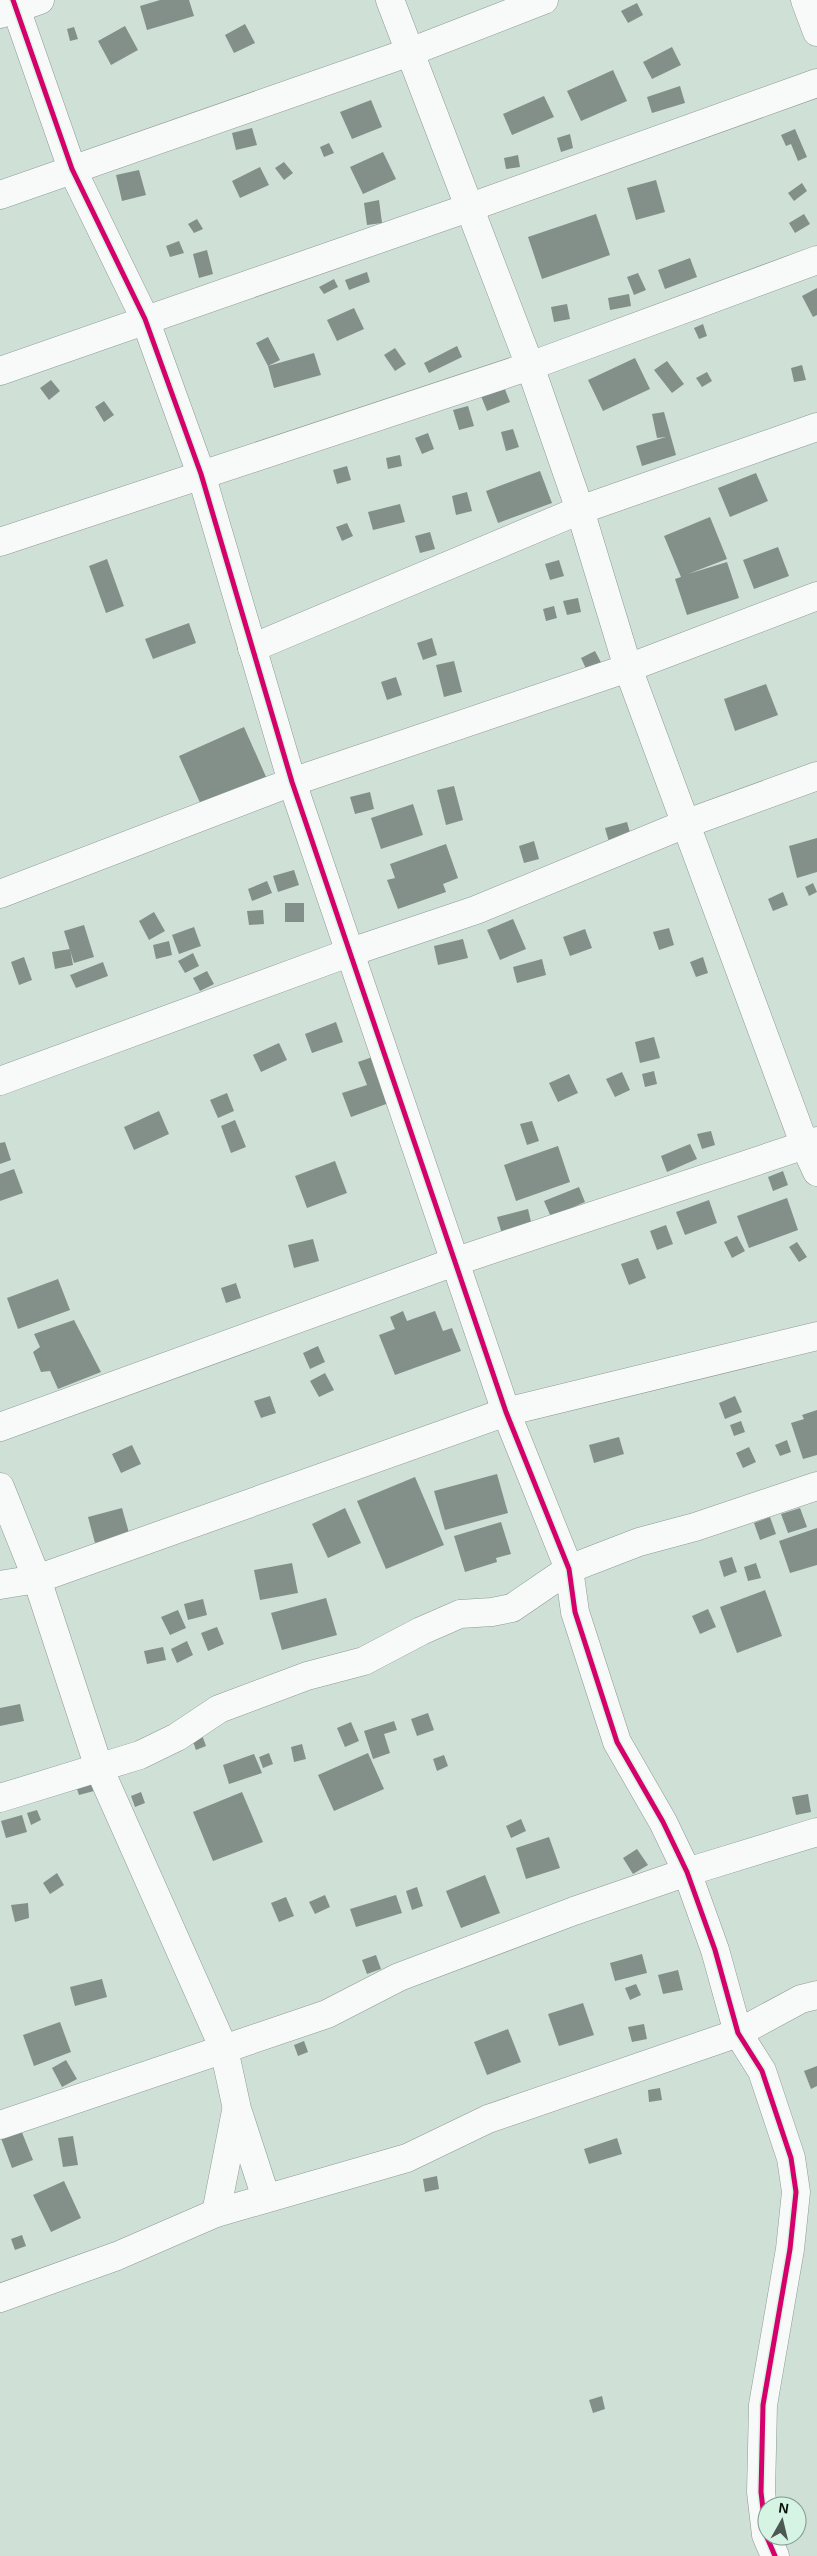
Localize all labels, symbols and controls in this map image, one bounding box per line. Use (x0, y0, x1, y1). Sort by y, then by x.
north arrow (757, 2496, 807, 2546)
text: N (778, 2499, 790, 2517)

